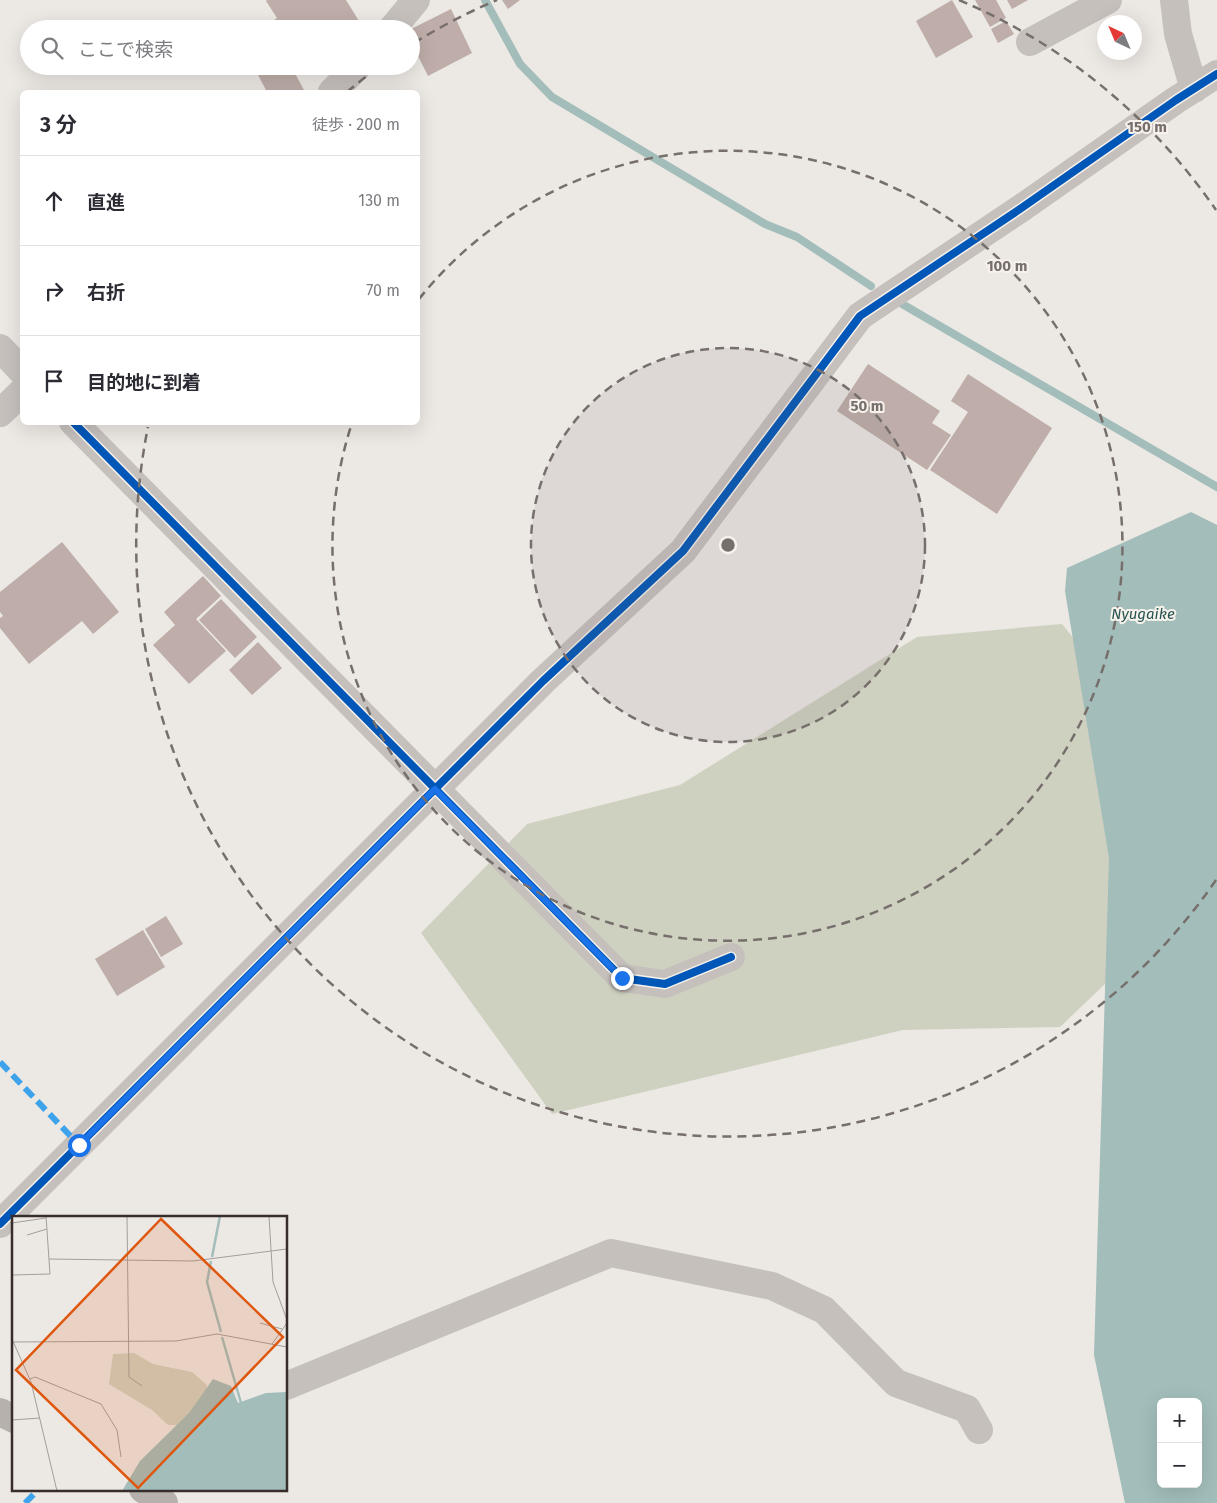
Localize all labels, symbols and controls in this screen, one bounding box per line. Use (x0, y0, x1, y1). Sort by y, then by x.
north arrow (1097, 15, 1142, 60)
search box (20, 20, 420, 75)
icon: search (38, 34, 66, 62)
text: ここで検索 (78, 38, 173, 61)
text: 3 分 (40, 112, 77, 138)
text: 徒歩 · 200 m (312, 115, 400, 134)
text: 150 m (1127, 118, 1167, 136)
icon: ahead (40, 187, 68, 215)
text: 直進 (87, 191, 125, 214)
text: 130 m (358, 191, 400, 210)
text: 100 m (987, 257, 1027, 275)
icon: right (40, 277, 68, 305)
text: 右折 (87, 281, 125, 304)
text: 70 m (366, 281, 400, 300)
icon: arrive (40, 367, 68, 395)
text: 目的地に到着 (87, 371, 201, 394)
text: 50 m (850, 397, 884, 415)
centre of rings (719, 536, 737, 554)
water label: Nyugaike (1111, 605, 1175, 623)
route end (611, 967, 634, 990)
route start (68, 1134, 91, 1157)
inset map (12, 1216, 288, 1490)
map controls (1157, 1398, 1202, 1488)
button: + (1157, 1398, 1202, 1443)
button: − (1157, 1443, 1202, 1488)

